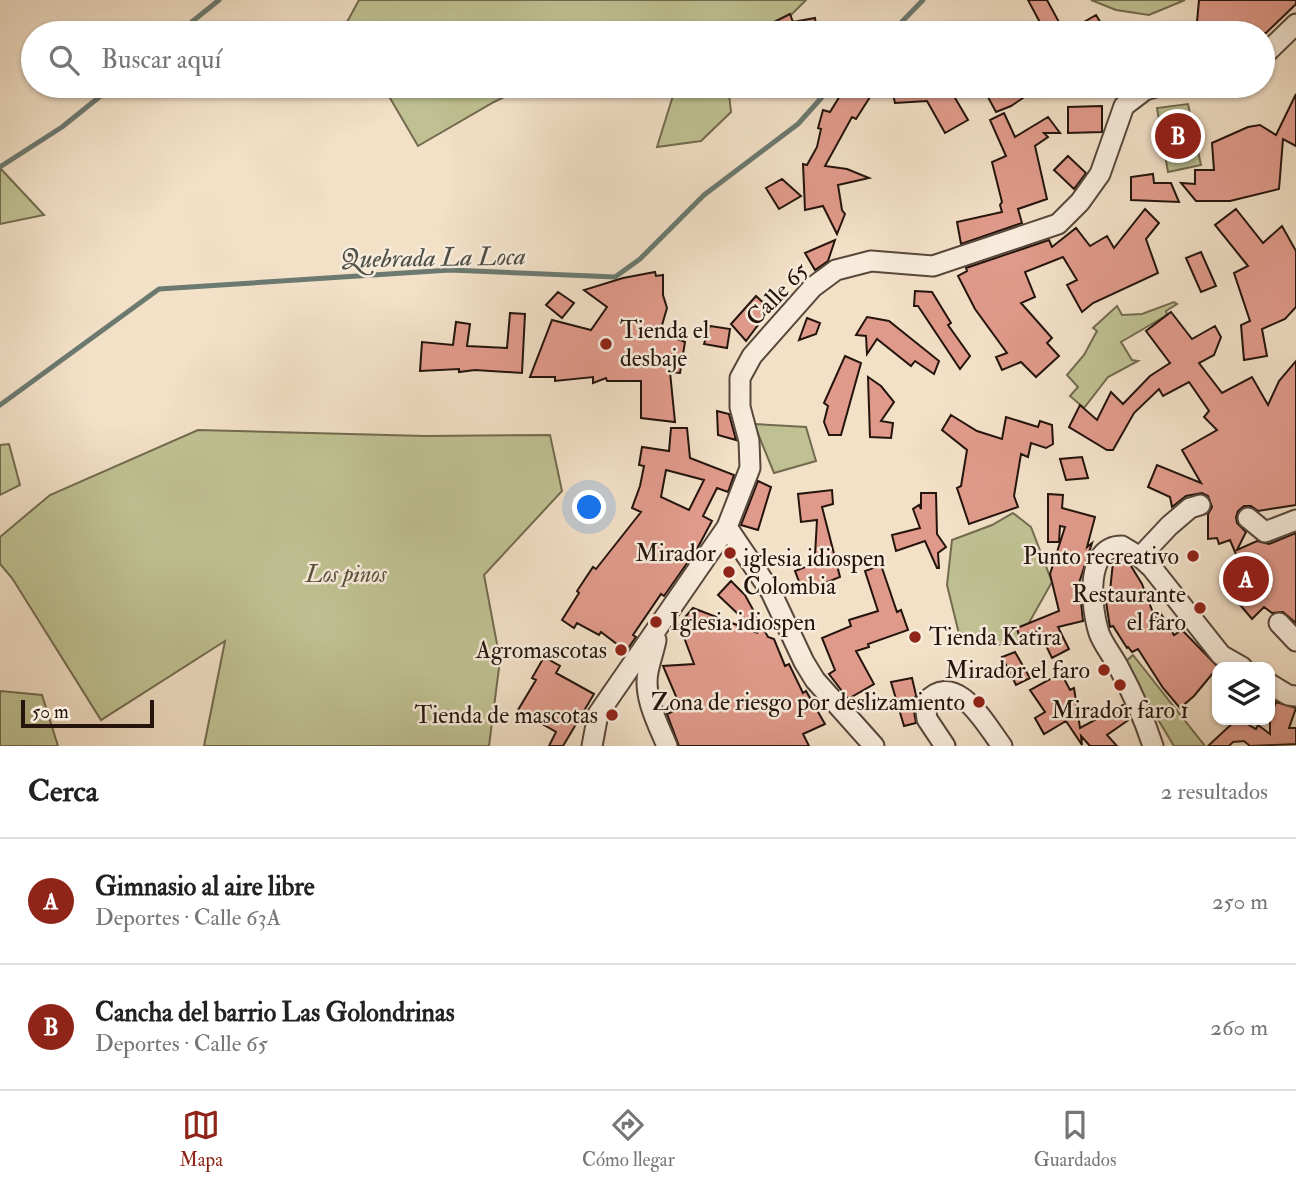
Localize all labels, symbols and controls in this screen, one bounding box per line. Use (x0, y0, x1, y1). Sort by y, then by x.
search box (21, 21, 1275, 98)
icon: search (45, 41, 83, 79)
text: Buscar aquí (101, 44, 221, 76)
pin: B (1155, 110, 1201, 162)
water label: Quebrada La Loca (340, 240, 526, 277)
street label: Calle 65 (739, 255, 816, 333)
place label: Tienda el desbaje (620, 315, 709, 374)
marker: Tienda el desbaje (598, 336, 614, 352)
your location (572, 490, 606, 524)
place label: Mirador (635, 538, 716, 569)
place label: Punto recreativo (1023, 541, 1179, 572)
place label: iglesia idiospen Colombia (743, 543, 885, 602)
marker: Mirador (722, 545, 738, 561)
marker: Punto recreativo (1185, 548, 1201, 564)
pin: A (1223, 553, 1269, 605)
park label: Los pinos (304, 559, 387, 590)
marker: iglesia idiospen Colombia (721, 564, 737, 580)
place label: Restaurante el faro (1072, 579, 1186, 638)
marker: Restaurante el faro (1192, 600, 1208, 616)
place label: Iglesia idiospen (670, 607, 816, 638)
marker: Iglesia idiospen (648, 614, 664, 630)
place label: Tienda Katira (929, 622, 1063, 653)
marker: Tienda Katira (907, 629, 923, 645)
place label: Agromascotas (475, 635, 607, 666)
marker: Agromascotas (613, 642, 629, 658)
place label: Mirador el faro (945, 655, 1090, 686)
marker: Mirador el faro (1096, 662, 1112, 678)
map controls (1212, 662, 1275, 725)
button: layers (1212, 662, 1275, 725)
marker: Mirador faro 1 (1112, 677, 1128, 693)
place label: Zona de riesgo por deslizamiento (651, 687, 965, 718)
marker: Zona de riesgo por deslizamiento (971, 694, 987, 710)
place label: Mirador faro 1 (1051, 695, 1189, 726)
scale bar (21, 697, 154, 729)
text: 50 m (32, 700, 69, 724)
place label: Tienda de mascotas (414, 700, 598, 731)
marker: Tienda de mascotas (604, 707, 620, 723)
text: Cerca (28, 773, 98, 810)
text: 2 resultados (1161, 777, 1268, 806)
text: Gimnasio al aire libre (95, 871, 315, 903)
text: A (44, 887, 58, 916)
text: 250 m (1212, 887, 1268, 916)
text: Deportes · Calle 63A (95, 903, 281, 932)
text: Cancha del barrio Las Golondrinas (95, 997, 455, 1029)
text: B (43, 1013, 59, 1042)
text: 260 m (1210, 1013, 1268, 1042)
text: Deportes · Calle 65 (95, 1029, 268, 1058)
tab: Mapa (180, 1106, 223, 1172)
tab: Cómo llegar (582, 1106, 675, 1172)
tab: Guardados (1034, 1106, 1117, 1172)

